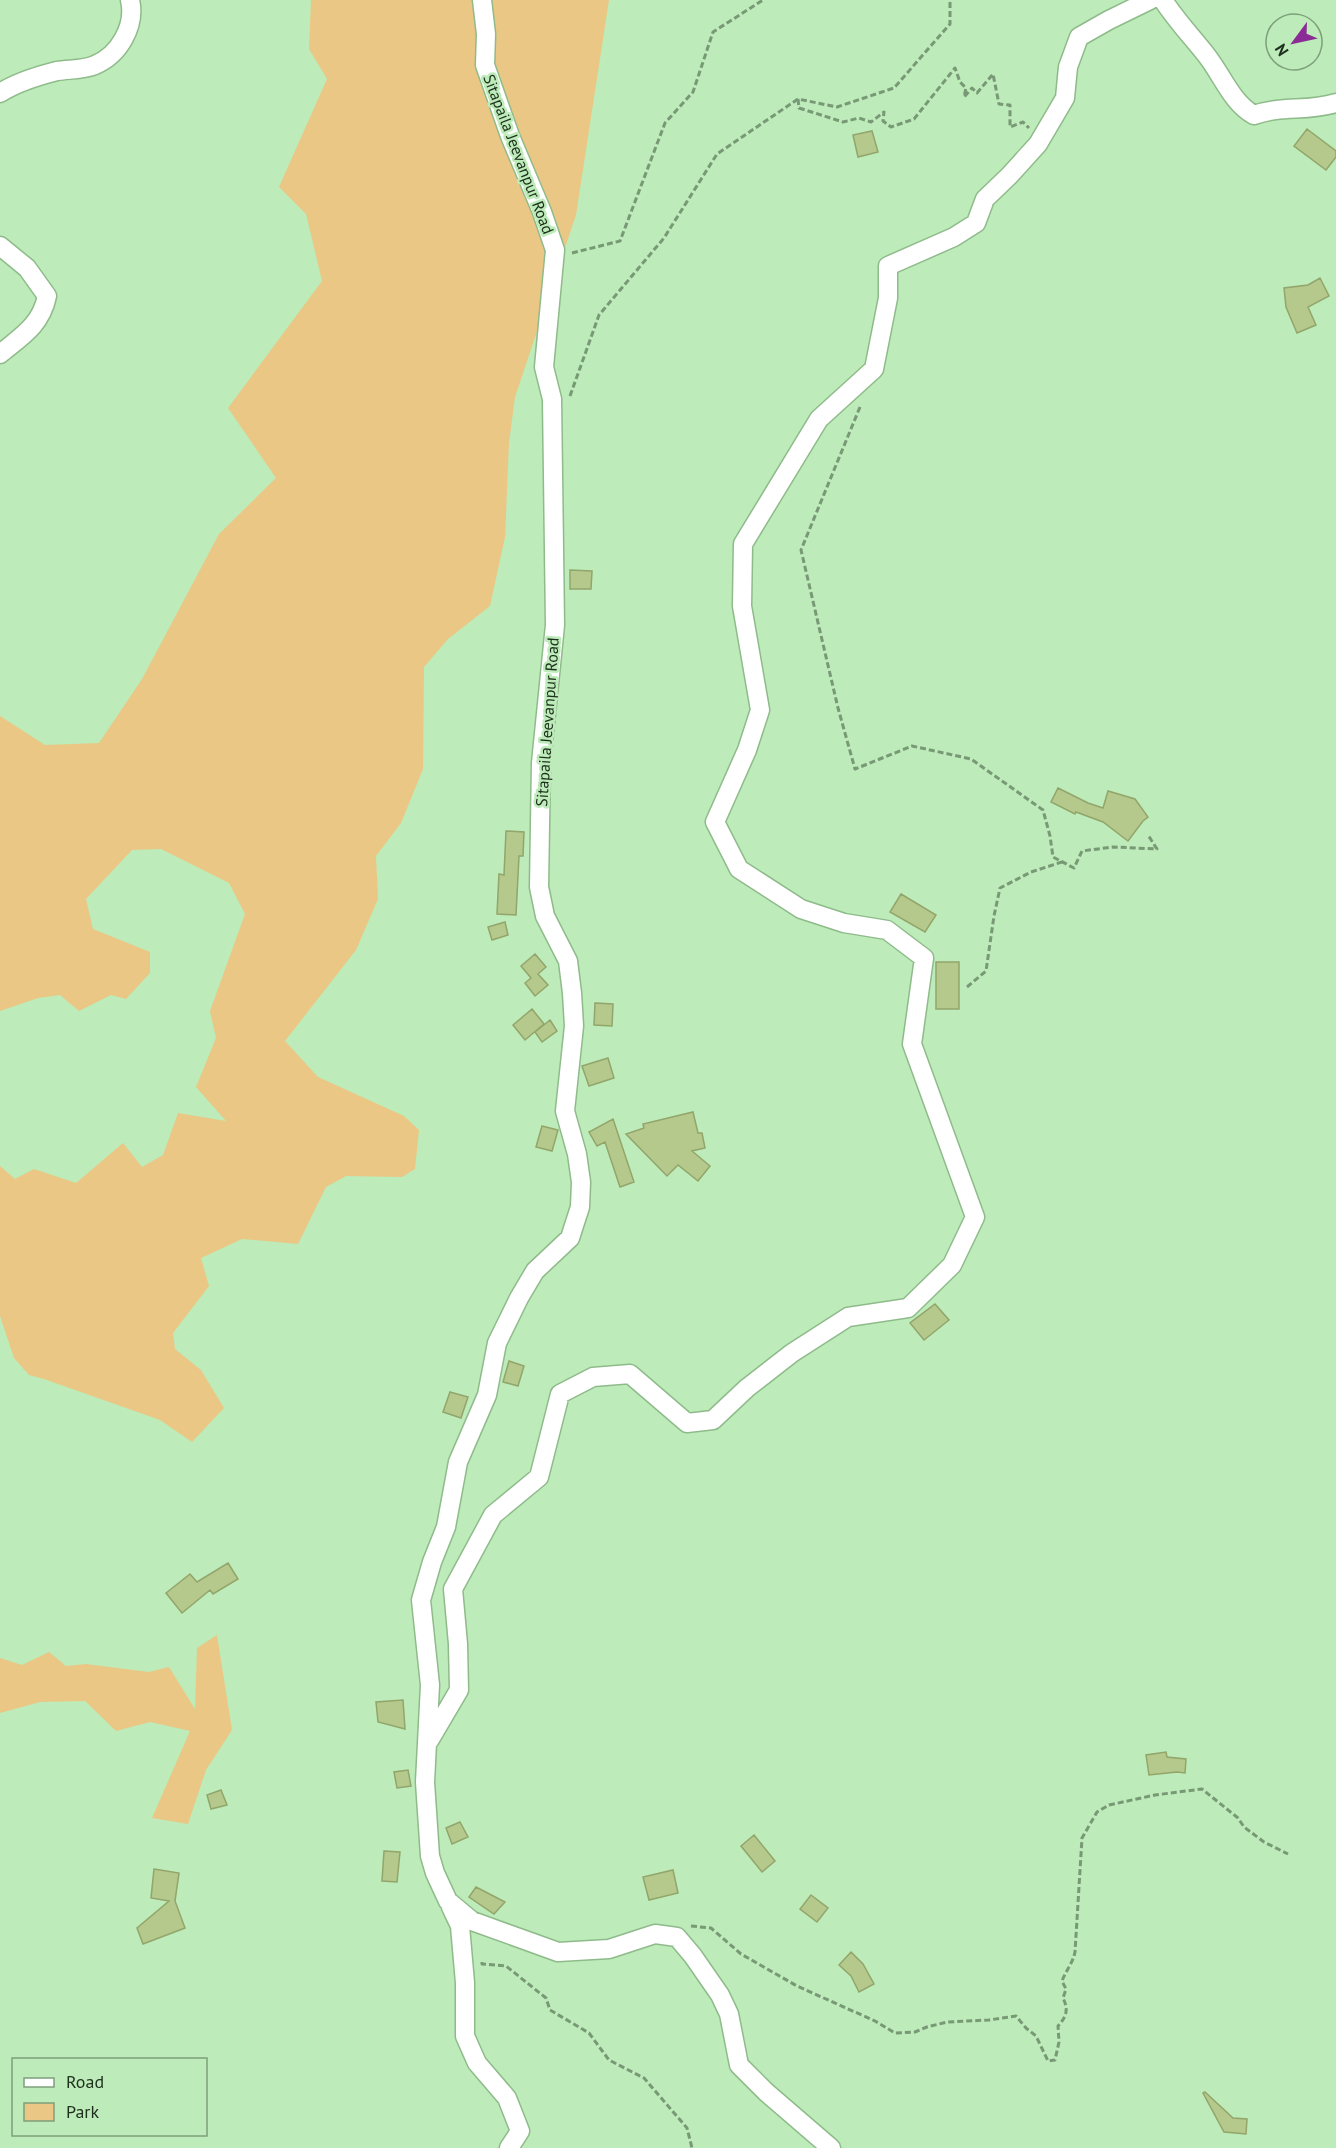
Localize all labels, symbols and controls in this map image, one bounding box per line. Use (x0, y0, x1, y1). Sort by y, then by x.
north arrow (1264, 12, 1324, 72)
text: N (1270, 40, 1293, 60)
street label: Sitapaila Jeevanpur Road (479, 71, 559, 237)
street label: Sitapaila Jeevanpur Road (531, 637, 563, 807)
legend (12, 2058, 207, 2136)
text: Road (66, 2070, 104, 2093)
text: Park (66, 2100, 99, 2123)

